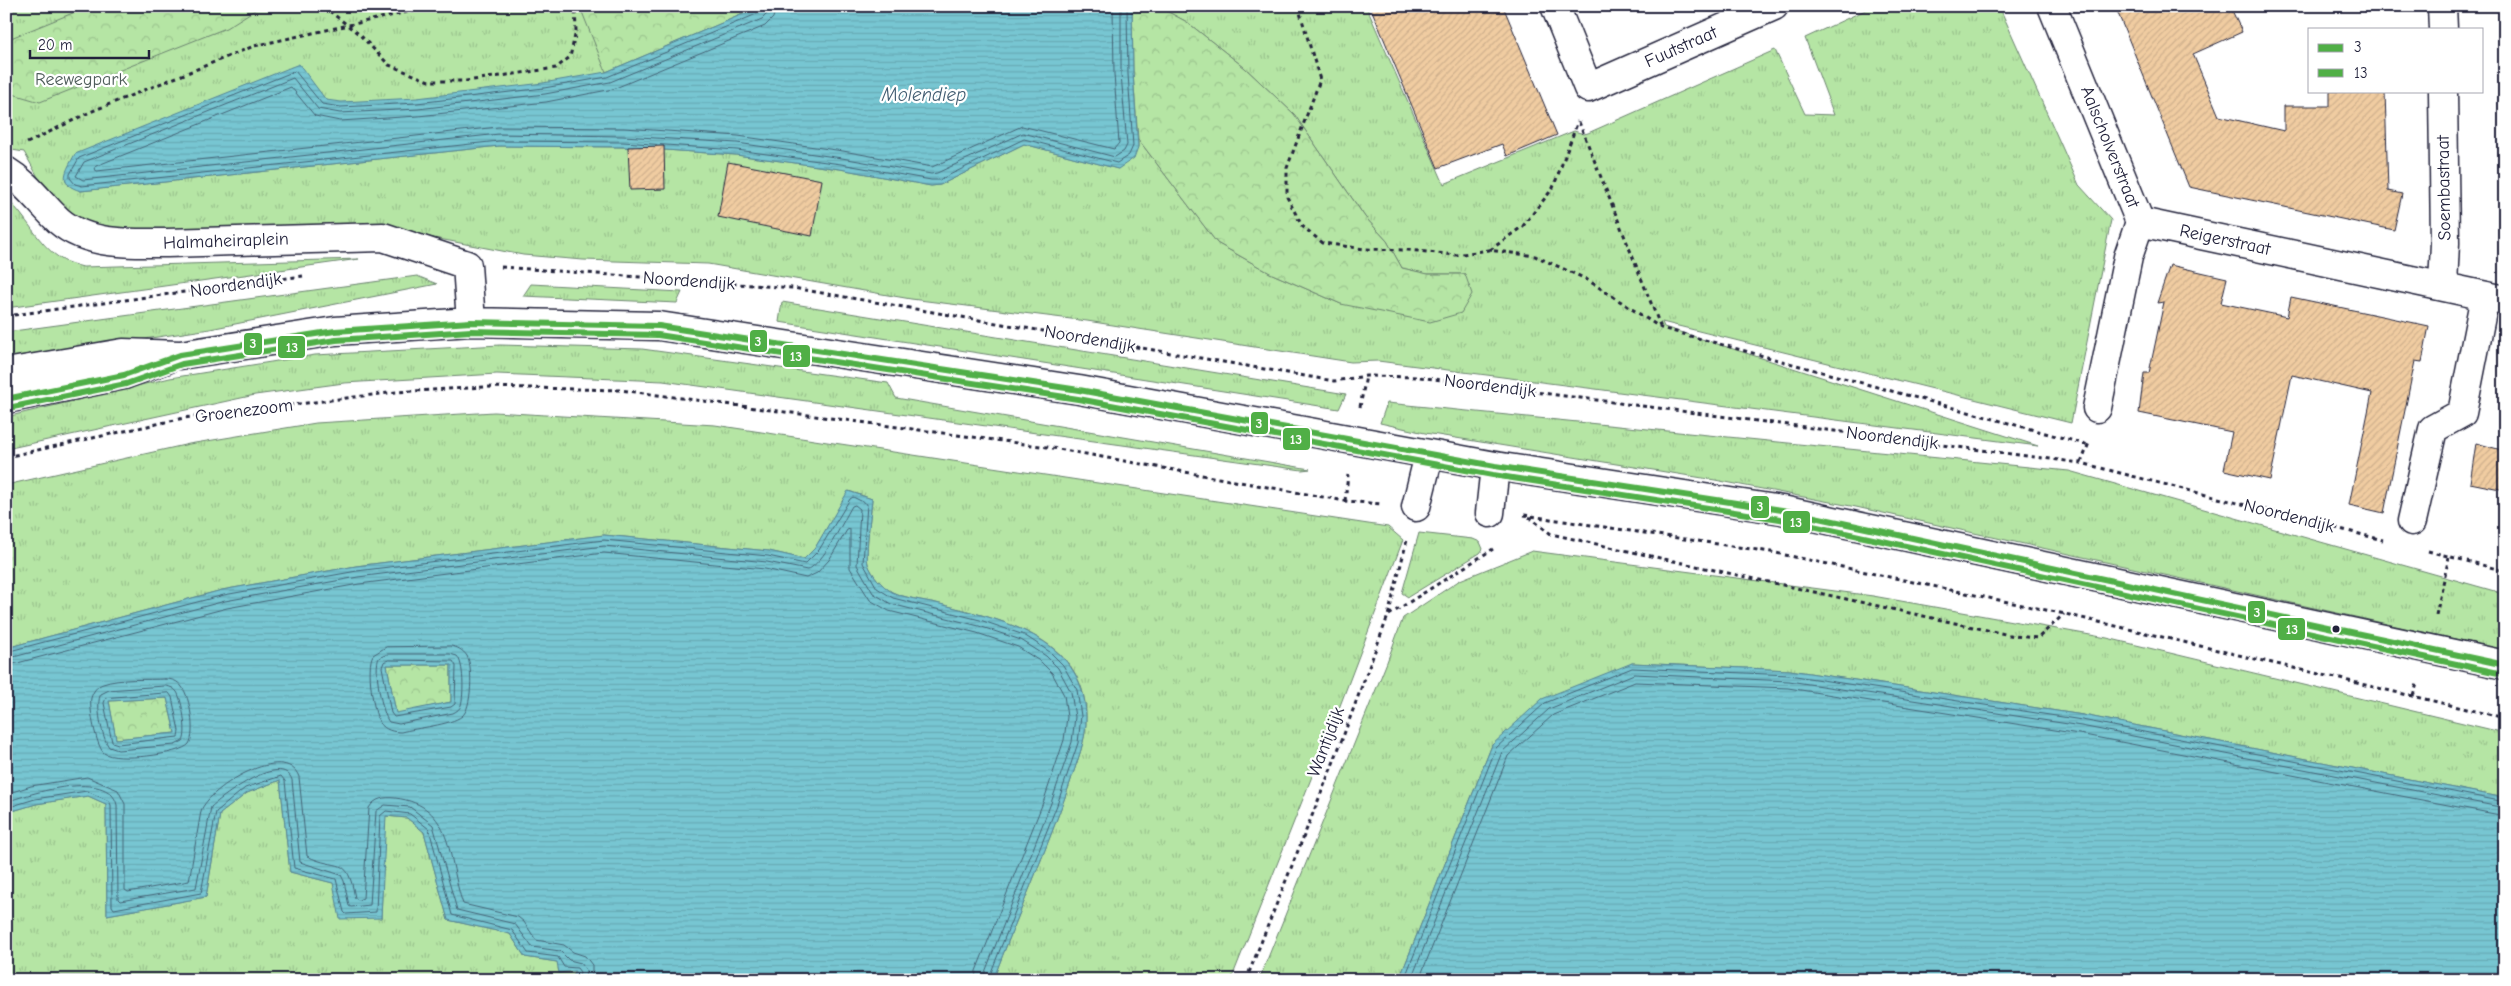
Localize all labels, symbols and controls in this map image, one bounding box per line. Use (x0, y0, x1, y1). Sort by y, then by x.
street label: Fuutstraat (1642, 21, 1721, 72)
scale bar (30, 28, 149, 60)
legend (2308, 28, 2484, 92)
text: 20 m (38, 36, 72, 54)
text: 3 (2354, 38, 2362, 56)
text: 13 (2354, 64, 2368, 82)
park label: Reewegpark (35, 69, 127, 90)
street label: Aalscholverstraat (2076, 83, 2144, 212)
water label: Molendiep (881, 84, 966, 106)
street label: Soembastraat (2433, 134, 2455, 241)
street label: Reigerstraat (2178, 220, 2273, 260)
street label: Halmaheiraplein (163, 228, 289, 254)
street label: Noordendijk (642, 267, 736, 295)
street label: Noordendijk (189, 268, 284, 302)
street label: Noordendijk (1043, 321, 1138, 357)
line badge: 3 (749, 329, 768, 353)
line badge: 3 (243, 332, 263, 356)
text: 3 (755, 333, 762, 350)
text: 3 (250, 335, 257, 352)
line badge: 13 (277, 335, 306, 359)
text: 13 (286, 339, 298, 356)
line badge: 13 (782, 344, 811, 368)
text: 13 (790, 348, 802, 365)
street label: Noordendijk (1443, 370, 1538, 402)
street label: Groenezoom (194, 395, 294, 427)
line badge: 3 (1250, 411, 1269, 435)
text: 3 (1256, 415, 1263, 432)
street label: Noordendijk (1845, 422, 1940, 454)
line badge: 13 (1282, 427, 1311, 451)
text: 13 (1290, 431, 1302, 448)
line badge: 3 (1750, 495, 1770, 519)
street label: Noordendijk (2242, 495, 2337, 537)
text: 3 (1757, 498, 1764, 515)
line badge: 13 (1782, 510, 1811, 534)
text: 13 (1790, 514, 1802, 531)
line badge: 3 (2247, 600, 2266, 624)
text: 3 (2254, 604, 2261, 621)
line badge: 13 (2277, 617, 2306, 641)
text: 13 (2286, 621, 2298, 638)
unlabelled marker (2331, 624, 2341, 634)
street label: Wantijdijk (1303, 704, 1349, 780)

